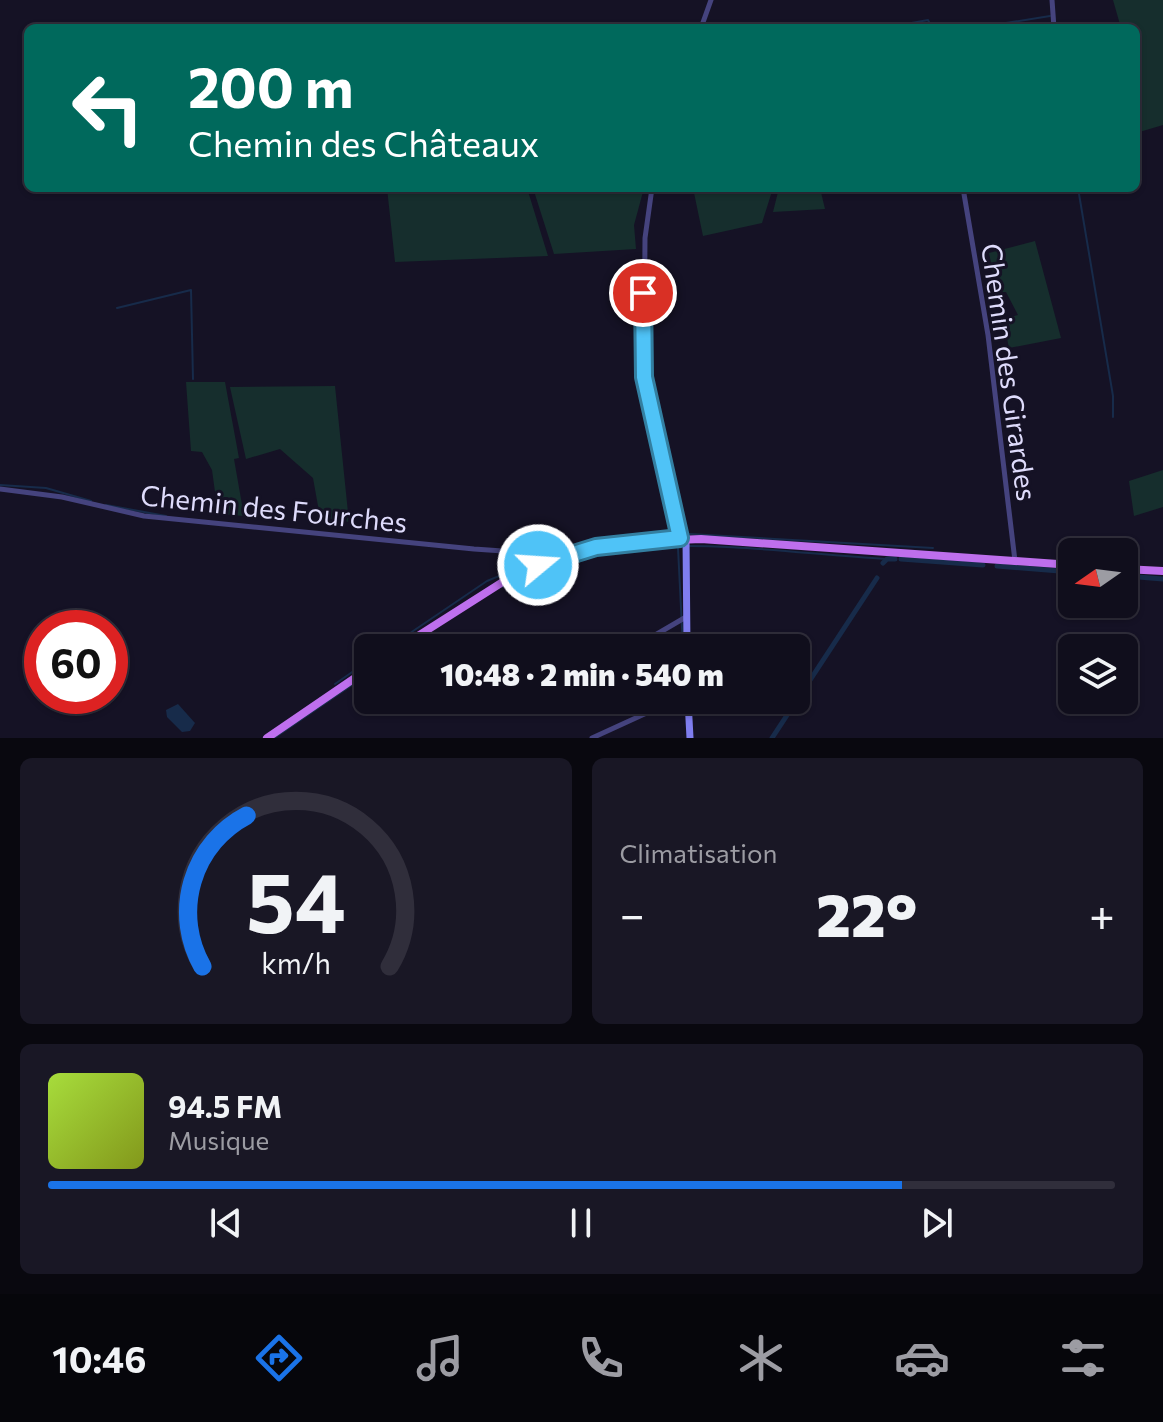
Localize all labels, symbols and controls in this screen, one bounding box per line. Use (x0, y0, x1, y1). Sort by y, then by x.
text: 200 m (188, 51, 354, 120)
icon: left (56, 56, 160, 160)
text: Chemin des Châteaux (188, 120, 539, 164)
street label: Chemin des Girardes (975, 241, 1045, 503)
pin (609, 259, 677, 327)
icon: arrive (621, 271, 665, 315)
street label: Chemin des Fourches (139, 477, 409, 539)
position arrow (496, 523, 580, 607)
north arrow (1058, 538, 1138, 618)
map controls (1058, 538, 1138, 714)
speed limit sign: 60 (24, 610, 128, 714)
button: layers (1058, 634, 1138, 714)
text: 10:48 · 2 min · 540 m (440, 655, 724, 692)
text: Climatisation (620, 837, 777, 868)
text: 54 (246, 848, 346, 950)
text: 22° (816, 876, 917, 949)
text: − (620, 886, 645, 940)
text: + (1089, 886, 1115, 940)
text: km/h (261, 945, 331, 980)
text: 94.5 FM (168, 1087, 282, 1124)
text: Musique (168, 1124, 269, 1155)
icon: previous (204, 1201, 248, 1245)
icon: pause (559, 1201, 603, 1245)
icon: next (915, 1201, 959, 1245)
icon: directions (251, 1330, 307, 1386)
icon: music (412, 1330, 468, 1386)
icon: phone (573, 1330, 629, 1386)
icon: climate (733, 1330, 789, 1386)
icon: car (894, 1330, 950, 1386)
icon: filters (1055, 1330, 1111, 1386)
text: 10:46 (52, 1336, 146, 1380)

